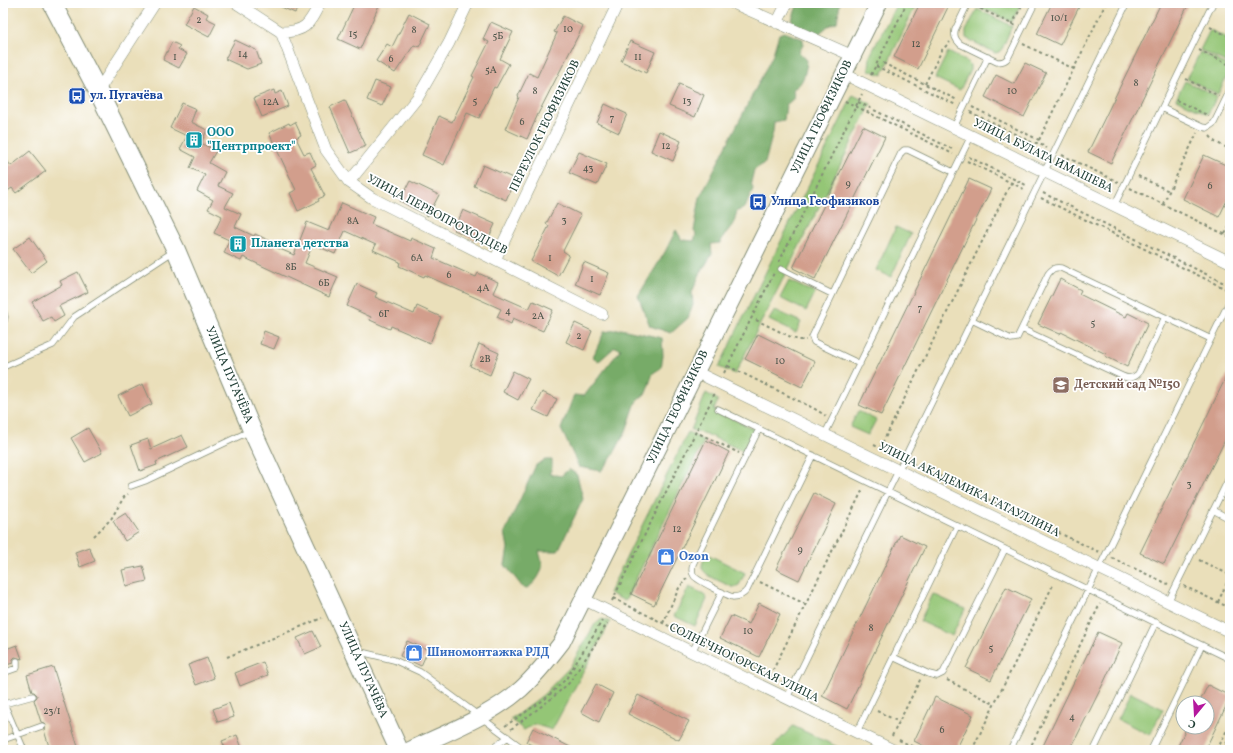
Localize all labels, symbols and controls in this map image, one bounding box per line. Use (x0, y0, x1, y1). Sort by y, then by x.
house number: 10/1 (1050, 11, 1068, 25)
house number: 2 (196, 13, 202, 27)
house number: 10 (563, 22, 573, 36)
house number: 8 (411, 23, 417, 37)
house number: 15 (349, 27, 358, 41)
house number: 5Б (493, 29, 503, 43)
house number: 12 (911, 37, 921, 51)
house number: 14 (238, 47, 248, 61)
house number: 1 (173, 50, 177, 64)
house number: 11 (634, 50, 642, 64)
house number: 6 (388, 52, 394, 66)
street label: ПЕРЕУЛОК ГЕОФИЗИКОВ (506, 57, 584, 195)
street label: УЛИЦА ГЕОФИЗИКОВ (787, 57, 857, 177)
house number: 5А (485, 63, 497, 77)
house number: 8 (1133, 76, 1139, 90)
house number: 8 (532, 84, 538, 98)
house number: 10 (1007, 84, 1017, 98)
bus stop icon: ул. Пугачёва (67, 86, 87, 106)
place label: ул. Пугачёва (90, 88, 163, 104)
house number: 5 (473, 94, 478, 108)
house number: 13 (682, 94, 692, 108)
house number: 12А (263, 95, 279, 109)
house number: 7 (610, 111, 615, 125)
house number: 6 (519, 115, 525, 129)
street label: УЛИЦА БУЛАТА ИМАШЕВА (970, 115, 1116, 197)
place label: ООО "Центрпроект" (207, 125, 296, 155)
building icon: ООО "Центрпроект" (184, 130, 204, 150)
house number: 12 (661, 139, 671, 153)
house number: 43 (583, 161, 593, 175)
street label: УЛИЦА ПЕРВОПРОХОДЦЕВ (364, 171, 510, 259)
house number: 9 (845, 177, 851, 191)
house number: 6 (1207, 179, 1213, 193)
bus stop icon: Улица Геофизиков (748, 192, 768, 212)
place label: Улица Геофизиков (771, 194, 880, 210)
house number: 3 (561, 213, 567, 227)
house number: 8А (347, 214, 359, 228)
building icon: Планета детства (228, 234, 248, 254)
place label: Планета детства (251, 236, 349, 252)
house number: 6А (411, 251, 423, 265)
house number: 1 (548, 251, 552, 265)
house number: 8Б (285, 260, 297, 274)
house number: 6 (446, 268, 452, 282)
house number: 1 (590, 272, 594, 286)
house number: 6Б (318, 276, 330, 290)
house number: 4А (476, 281, 490, 295)
house number: 7 (918, 301, 923, 315)
house number: 4 (505, 304, 511, 318)
house number: 6Г (379, 307, 390, 321)
house number: 2А (532, 309, 544, 323)
house number: 5 (1091, 316, 1096, 330)
street label: УЛИЦА ПУГАЧЁВА (201, 324, 258, 427)
house number: 2 (576, 329, 582, 343)
street label: УЛИЦА ГЕОФИЗИКОВ (643, 347, 713, 467)
house number: 2В (479, 352, 491, 366)
house number: 10 (775, 354, 785, 368)
school or university icon: Детский сад №150 (1051, 375, 1071, 395)
place label: Детский сад №150 (1074, 377, 1180, 393)
street label: УЛИЦА АКАДЕМИКА ГАТАУЛЛИНА (875, 439, 1063, 541)
house number: 3 (1186, 477, 1192, 491)
house number: 12 (672, 522, 682, 536)
house number: 9 (797, 543, 803, 557)
shop icon: Ozon (656, 547, 676, 567)
place label: Ozon (679, 549, 709, 565)
street label: УЛИЦА ПУГАЧЁВА (335, 619, 393, 721)
street label: СОЛНЕЧНОГОРСКАЯ УЛИЦА (666, 620, 822, 707)
house number: 8 (868, 621, 874, 635)
house number: 10 (743, 624, 753, 638)
house number: 5 (989, 641, 994, 655)
shop icon: Шиномонтажка РЛД (404, 643, 424, 663)
place label: Шиномонтажка РЛД (427, 645, 550, 661)
north arrow (1175, 695, 1215, 735)
house number: 23/1 (43, 704, 61, 718)
house number: 4 (1069, 710, 1075, 724)
text: С (1187, 715, 1198, 731)
house number: 6 (939, 723, 945, 737)

